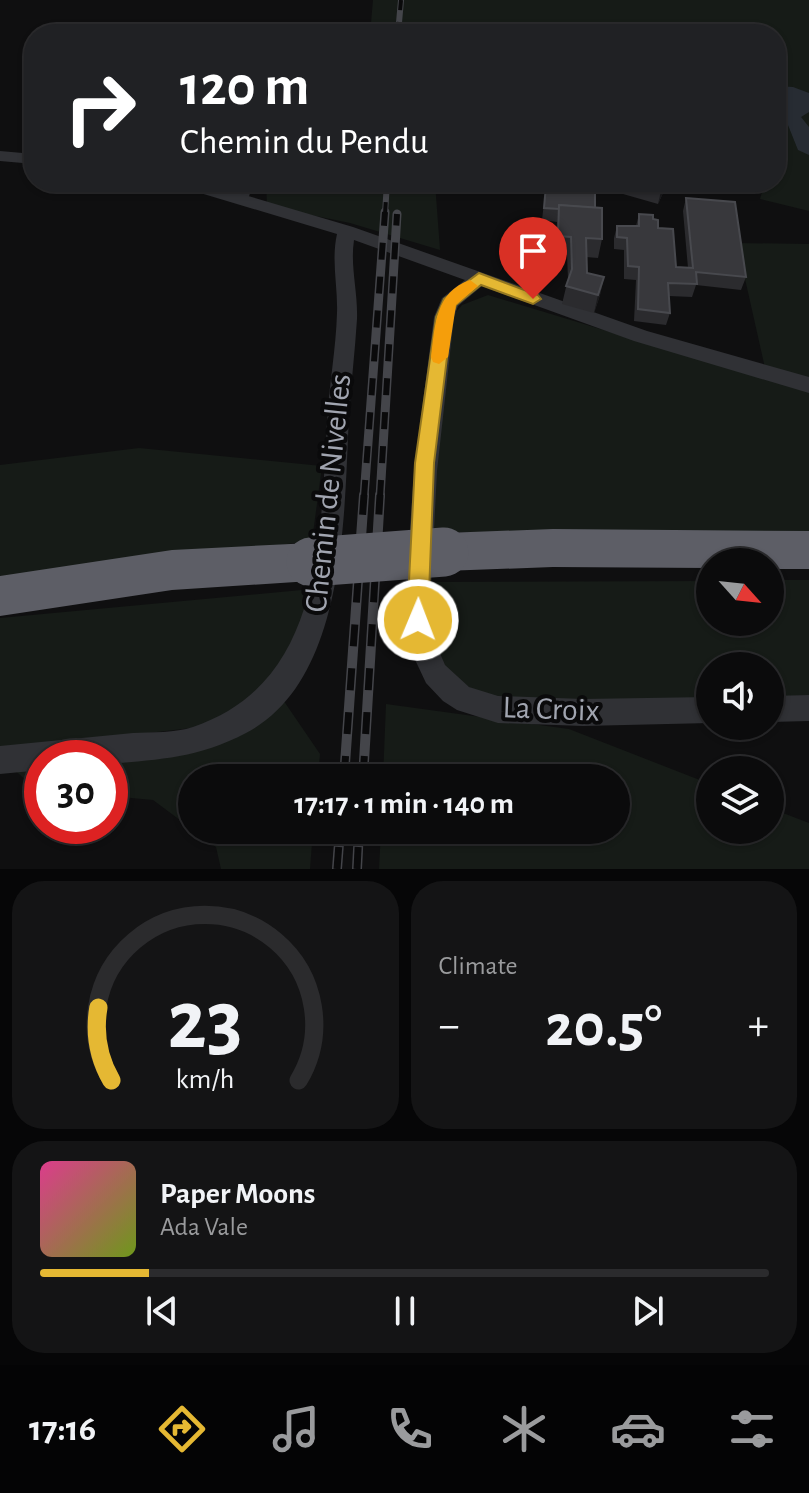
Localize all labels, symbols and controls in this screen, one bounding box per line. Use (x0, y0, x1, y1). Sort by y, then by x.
icon: right (48, 56, 152, 160)
text: 120 m (180, 59, 309, 115)
text: Chemin du Pendu (180, 124, 428, 160)
pin (499, 217, 567, 299)
icon: arrive (511, 229, 555, 273)
street label: Chemin de Nivelles (300, 372, 356, 614)
north arrow (696, 548, 784, 636)
map controls (696, 548, 784, 844)
position arrow (376, 578, 460, 662)
button: sound (696, 652, 784, 740)
street label: La Croix (502, 691, 600, 727)
speed limit sign: 30 (24, 740, 128, 844)
button: layers (696, 756, 784, 844)
text: 17:17 · 1 min · 140 m (294, 789, 514, 819)
text: Climate (439, 953, 517, 979)
text: 23 (168, 980, 243, 1064)
text: 20.5° (545, 997, 662, 1057)
text: − (439, 1004, 460, 1048)
text: + (748, 1004, 769, 1048)
text: km/h (176, 1065, 235, 1094)
text: Paper Moons (160, 1179, 315, 1209)
text: Ada Vale (160, 1214, 248, 1240)
icon: previous (140, 1289, 184, 1333)
icon: pause (383, 1289, 427, 1333)
icon: next (626, 1289, 670, 1333)
icon: directions (154, 1401, 210, 1457)
icon: music (268, 1401, 324, 1457)
icon: phone (382, 1401, 438, 1457)
icon: climate (496, 1401, 552, 1457)
icon: car (610, 1401, 666, 1457)
icon: filters (724, 1401, 780, 1457)
text: 17:16 (29, 1411, 96, 1447)

